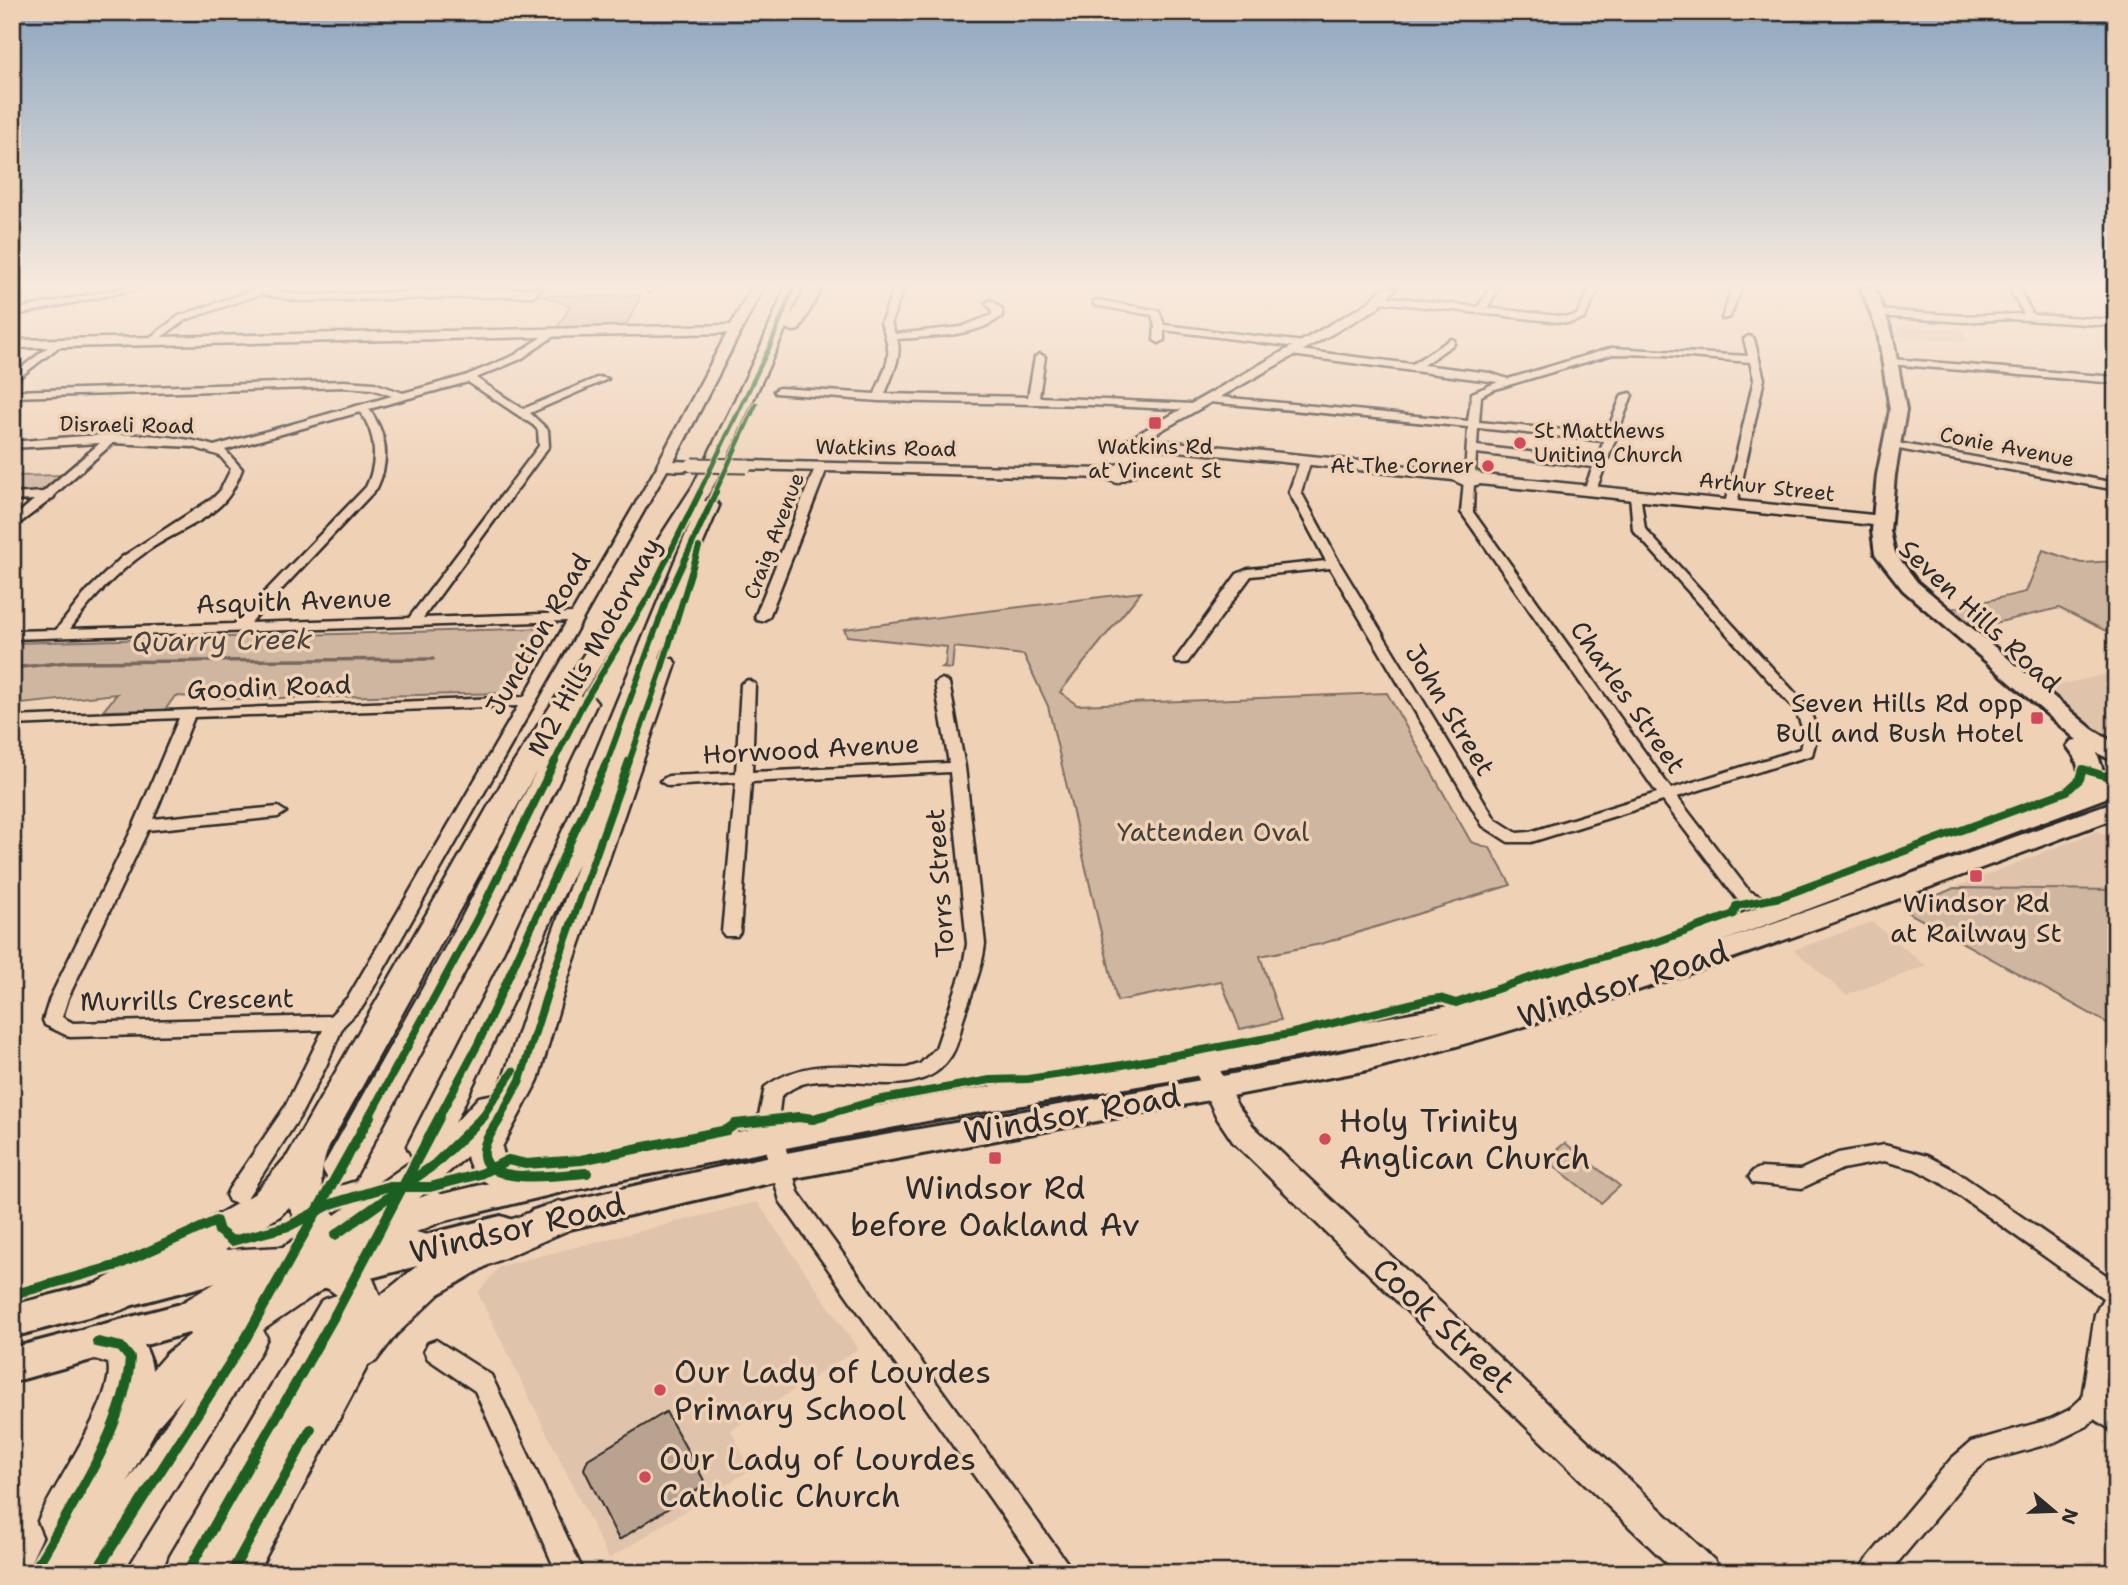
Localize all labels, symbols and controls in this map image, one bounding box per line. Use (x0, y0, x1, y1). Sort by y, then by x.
street label: Disraeli Road (59, 410, 195, 440)
marker: Watkins Rd at Vincent St (1147, 415, 1163, 431)
place label: St Matthews Uniting Church (1534, 417, 1683, 469)
street label: Conie Avenue (1937, 420, 2077, 474)
street label: Watkins Road (815, 433, 957, 463)
place label: Watkins Rd at Vincent St (1088, 433, 1222, 485)
marker: St Matthews Uniting Church (1512, 435, 1528, 451)
place label: At The Corner (1330, 452, 1474, 480)
marker: At The Corner (1480, 458, 1496, 474)
street label: Arthur Street (1698, 466, 1836, 508)
street label: Craig Avenue (737, 469, 811, 603)
street label: M2 Hills Motorway (519, 531, 668, 763)
street label: Seven Hills Road (1892, 531, 2069, 700)
street label: Junction Road (477, 546, 598, 721)
street label: Asquith Avenue (195, 580, 393, 621)
street label: Charles Street (1563, 613, 1694, 780)
water label: Quarry Creek (131, 619, 313, 661)
street label: John Street (1397, 637, 1504, 782)
street label: Goodin Road (186, 666, 352, 707)
place label: Seven Hills Rd opp Bull and Bush Hotel (1776, 685, 2023, 750)
marker: Seven Hills Rd opp Bull and Bush Hotel (2029, 710, 2045, 726)
street label: Horwood Avenue (702, 725, 920, 772)
street label: Torrs Street (917, 807, 962, 959)
park label: Yattenden Oval (1117, 814, 1309, 849)
marker: Windsor Rd at Railway St (1968, 868, 1984, 884)
place label: Windsor Rd at Railway St (1890, 885, 2062, 950)
street label: Windsor Road (1512, 929, 1734, 1038)
street label: Murrills Crescent (80, 980, 294, 1019)
street label: Windsor Road (960, 1073, 1184, 1154)
place label: Holy Trinity Anglican Church (1339, 1099, 1591, 1179)
marker: Holy Trinity Anglican Church (1317, 1131, 1333, 1147)
marker: Windsor Rd before Oakland Av (987, 1150, 1003, 1166)
place label: Windsor Rd before Oakland Av (850, 1166, 1140, 1246)
street label: Windsor Road (405, 1182, 629, 1273)
street label: Cook Street (1364, 1247, 1525, 1402)
place label: Our Lady of Lourdes Primary School (674, 1350, 991, 1430)
marker: Our Lady of Lourdes Primary School (652, 1382, 668, 1398)
place label: Our Lady of Lourdes Catholic Church (659, 1437, 976, 1517)
marker: Our Lady of Lourdes Catholic Church (637, 1469, 653, 1485)
north arrow (2020, 1476, 2090, 1546)
text: N (2055, 1505, 2084, 1528)

